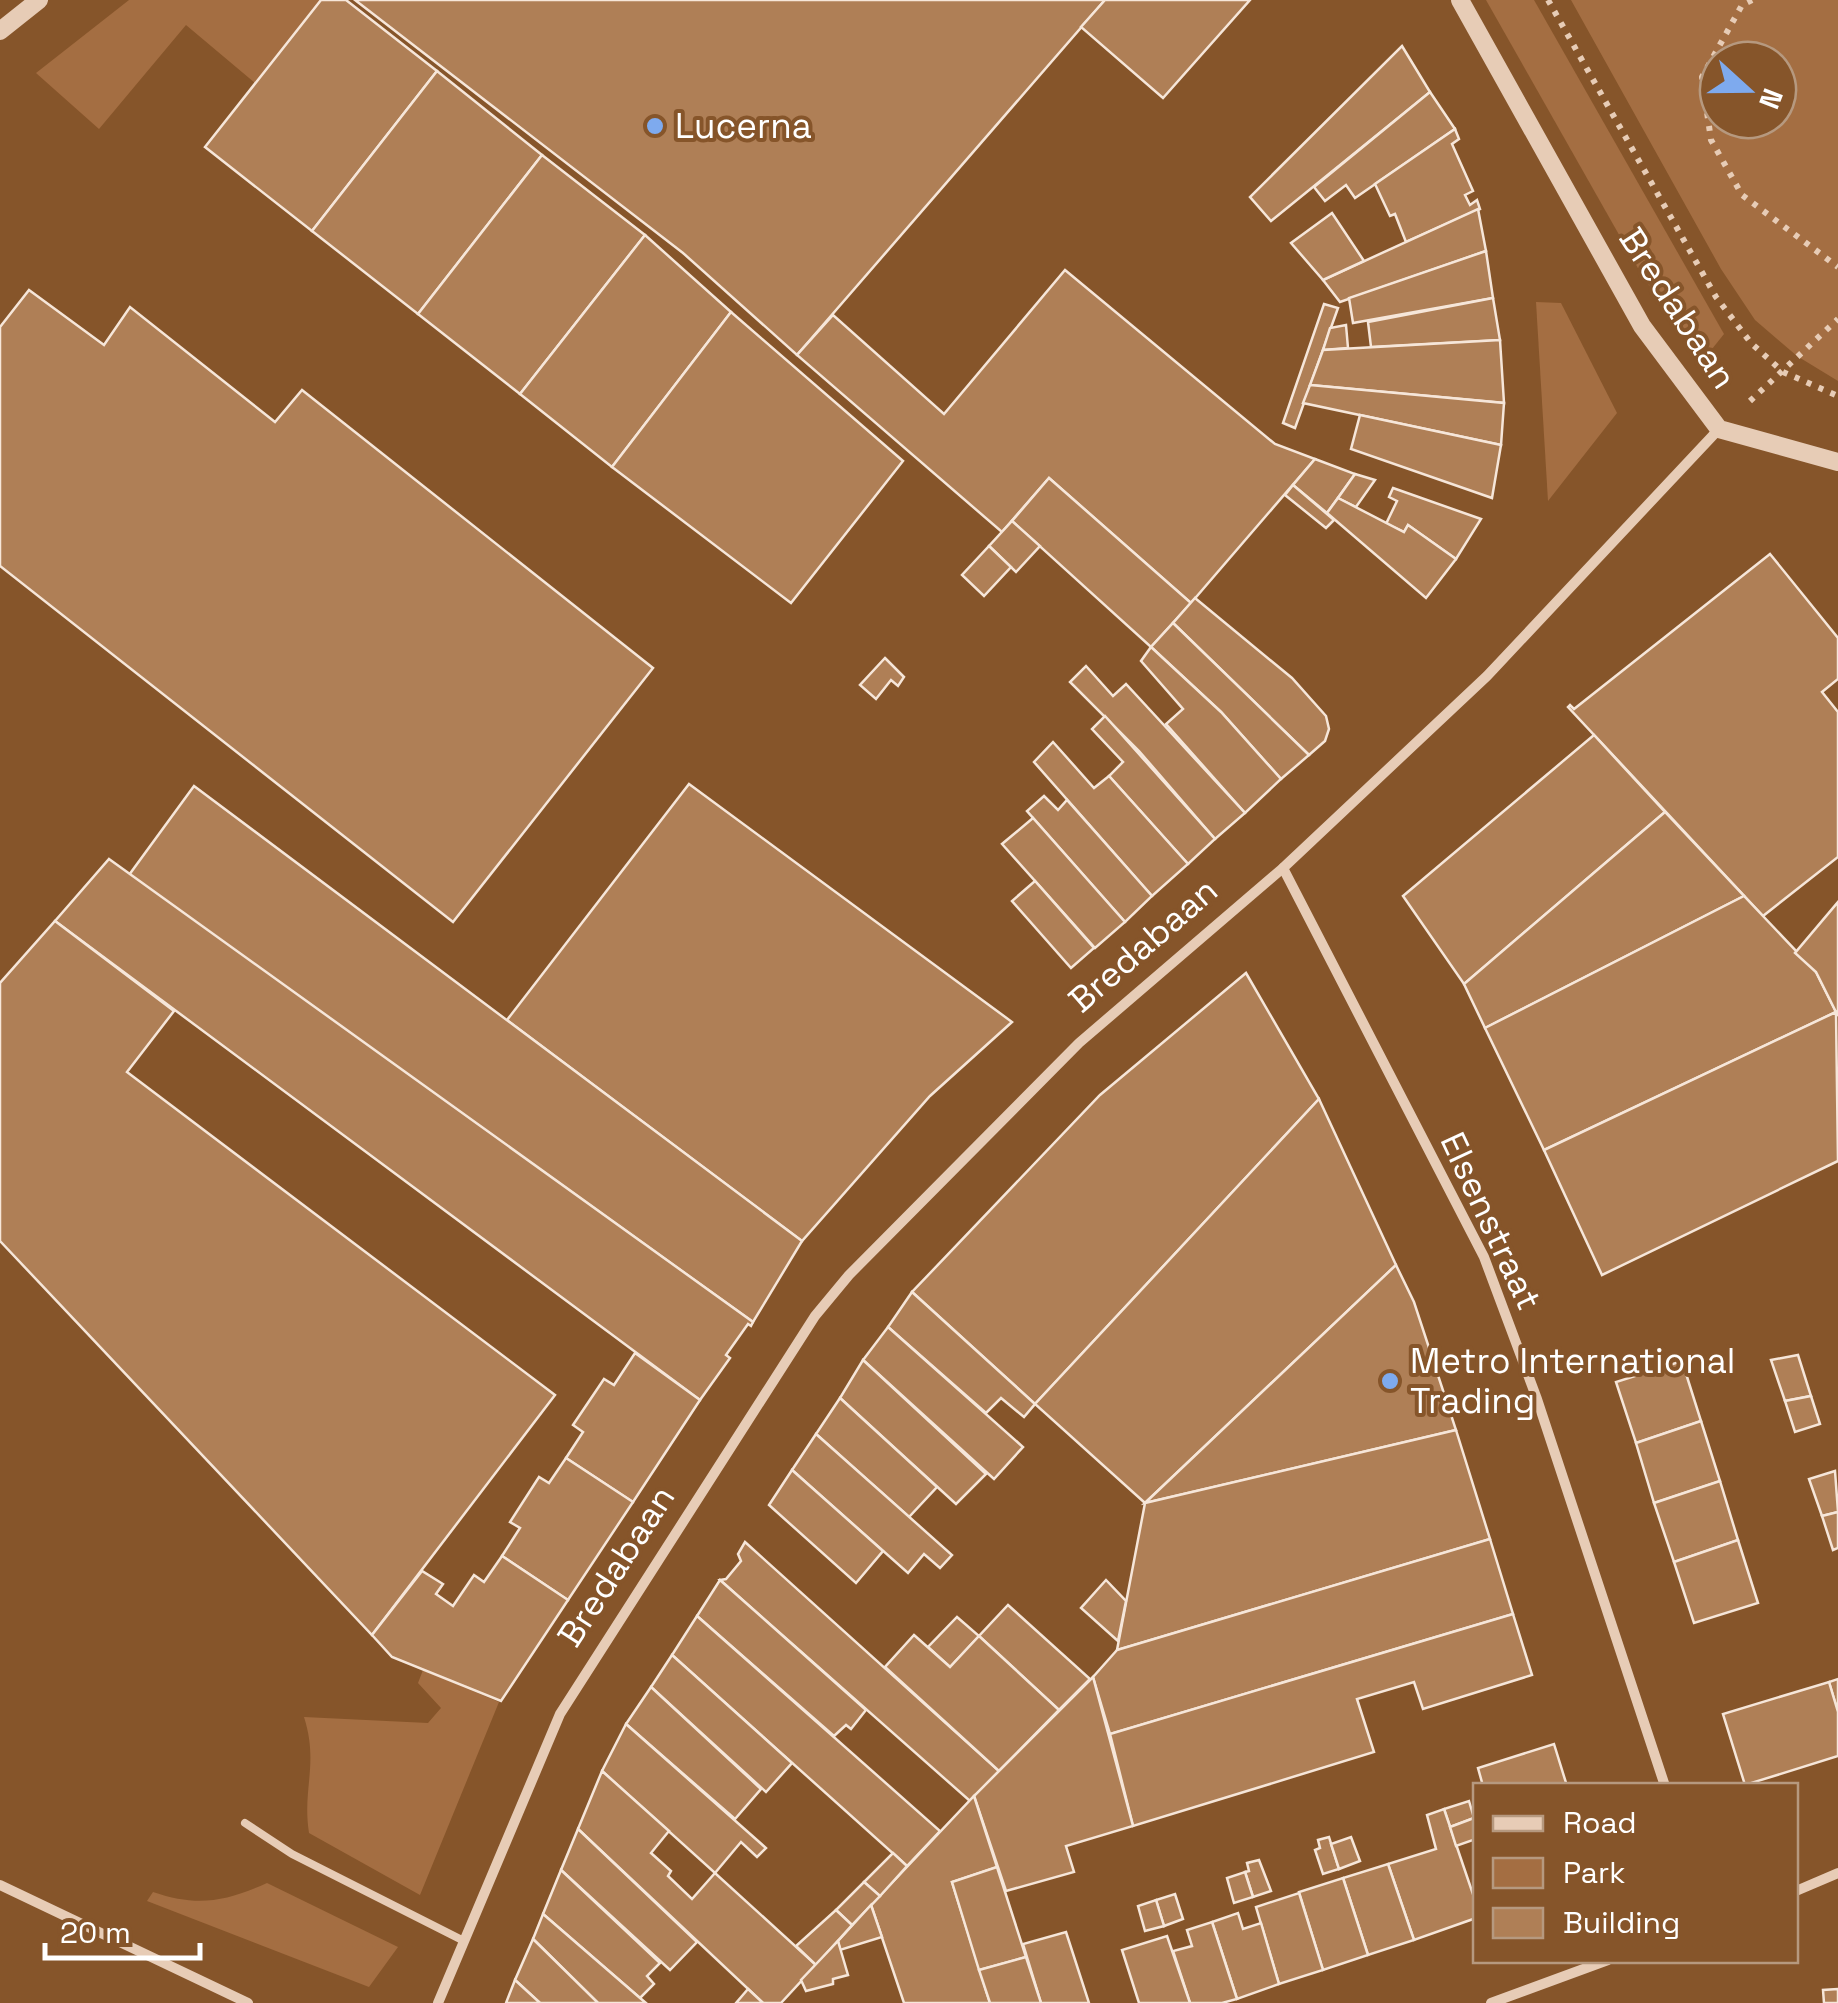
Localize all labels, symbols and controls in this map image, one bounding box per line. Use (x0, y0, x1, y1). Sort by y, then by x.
north arrow (1698, 40, 1798, 140)
text: N (1751, 84, 1792, 114)
place label: Lucerna (675, 104, 812, 148)
marker: Lucerna (644, 115, 666, 137)
street label: Bredabaan (1610, 219, 1746, 397)
street label: Bredabaan (1059, 868, 1227, 1022)
street label: Elsenstraat (1431, 1125, 1551, 1317)
place label: Metro International Trading (1410, 1339, 1735, 1423)
marker: Metro International Trading (1379, 1370, 1401, 1392)
street label: Bredabaan (548, 1477, 684, 1655)
legend (1473, 1783, 1798, 1963)
text: Road (1563, 1803, 1637, 1842)
text: Park (1563, 1853, 1625, 1892)
scale bar (45, 1898, 200, 1960)
text: Building (1563, 1903, 1680, 1942)
text: 20 m (60, 1913, 131, 1952)

